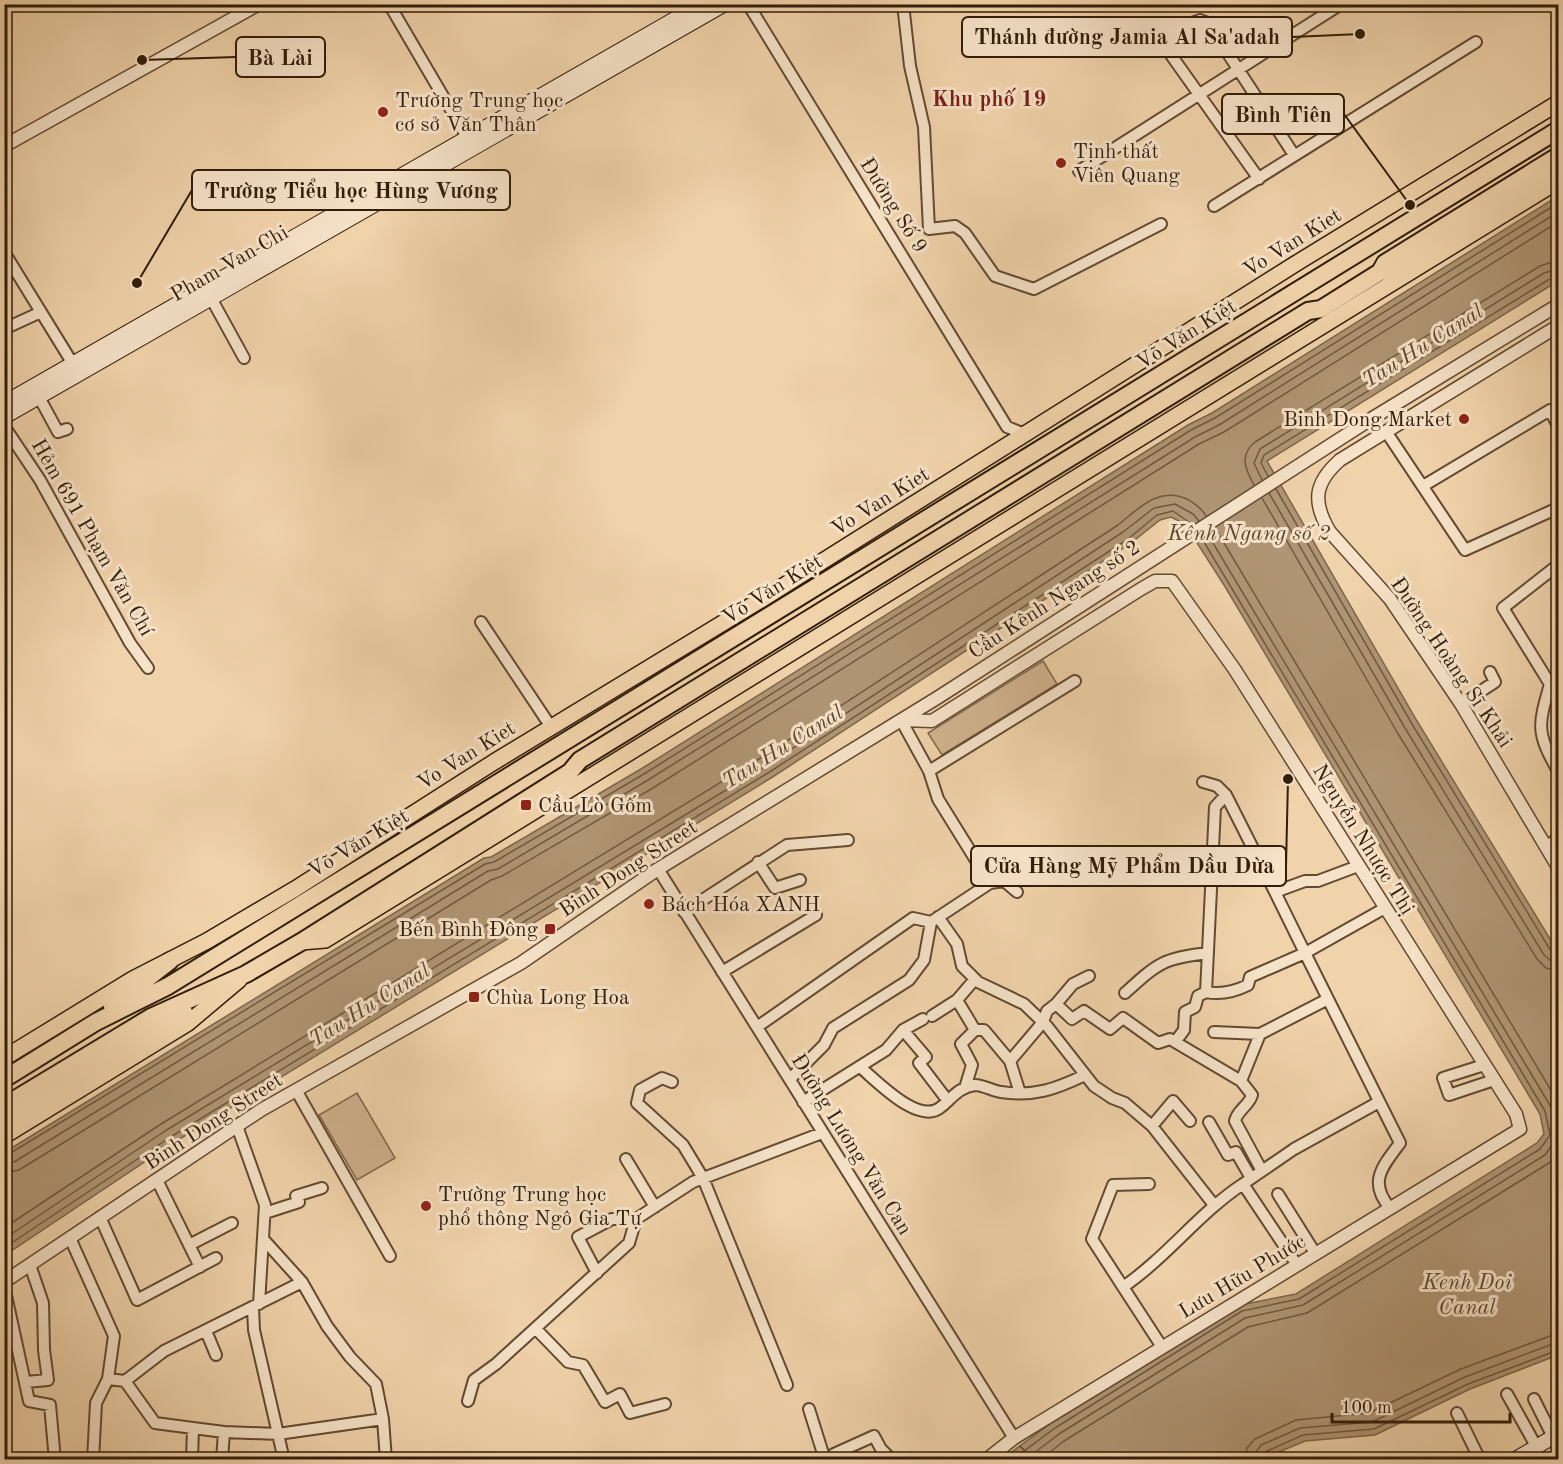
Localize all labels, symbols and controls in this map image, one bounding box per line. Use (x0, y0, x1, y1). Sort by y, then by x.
callout: Thánh đường Jamia Al Sa'adah (962, 17, 1292, 57)
text: Thánh đường Jamia Al Sa'adah (974, 27, 1280, 49)
callout: Bà Lài (236, 37, 325, 77)
text: Bà Lài (247, 48, 313, 70)
district label: Khu phố 19 (932, 87, 1046, 111)
place label: Trường Trung học cơ sở Văn Thân (395, 91, 563, 136)
callout: Bình Tiên (1222, 94, 1344, 134)
marker: Trường Trung học cơ sở Văn Thân (376, 105, 390, 119)
text: Bình Tiên (1234, 105, 1332, 127)
place label: Tịnh thất Viên Quang (1073, 141, 1180, 187)
street label: Đường Số 9 (855, 154, 931, 257)
marker: Tịnh thất Viên Quang (1054, 156, 1068, 170)
callout: Trường Tiểu học Hùng Vương (192, 170, 510, 210)
text: Trường Tiểu học Hùng Vương (204, 178, 498, 203)
street label: Vo Van Kiet (1240, 205, 1346, 282)
street label: Pham Van Chi (167, 222, 292, 306)
street label: Võ Văn Kiệt (1133, 296, 1241, 374)
water label: Tau Hu Canal (1359, 300, 1488, 393)
place label: Binh Dong Market (1283, 410, 1452, 431)
marker: Binh Dong Market (1457, 412, 1471, 426)
street label: Hẻm 691 Phạm Văn Chí (27, 436, 157, 640)
street label: Vo Van Kiet (828, 464, 934, 541)
water label: Kênh Ngang số 2 (1166, 523, 1331, 545)
street label: Cầu Kênh Ngang số 2 (964, 535, 1144, 663)
street label: Võ Văn Kiệt (719, 551, 827, 629)
street label: Đường Hoàng Sĩ Khải (1386, 574, 1515, 752)
water label: Tau Hu Canal (719, 701, 848, 794)
street label: Vo Van Kiet (414, 718, 520, 795)
street label: Nguyễn Nhược Thị (1308, 760, 1419, 919)
place label: Cầu Lò Gốm (538, 794, 652, 817)
marker: Cầu Lò Gốm (519, 798, 533, 812)
street label: Võ Văn Kiệt (305, 806, 413, 883)
street label: Binh Dong Street (556, 817, 702, 922)
callout: Cửa Hàng Mỹ Phẩm Dầu Dừa (971, 846, 1286, 886)
text: Cửa Hàng Mỹ Phẩm Dầu Dừa (983, 853, 1275, 878)
place label: Bách Hóa XANH (661, 895, 820, 916)
marker: Bách Hóa XANH (642, 897, 656, 911)
place label: Bến Bình Đông (399, 919, 539, 941)
marker: Bến Bình Đông (543, 922, 557, 936)
water label: Tau Hu Canal (306, 959, 435, 1052)
place label: Chùa Long Hoa (486, 988, 629, 1009)
marker: Chùa Long Hoa (467, 990, 481, 1004)
street label: Đường Lương Văn Can (786, 1051, 915, 1239)
street label: Binh Dong Street (141, 1070, 287, 1175)
place label: Trường Trung học phổ thông Ngô Gia Tự (438, 1185, 642, 1230)
marker: Trường Trung học phổ thông Ngô Gia Tự (419, 1199, 433, 1213)
street label: Lưu Hữu Phước (1176, 1231, 1310, 1323)
water label: Kenh Doi Canal (1421, 1272, 1512, 1319)
scale bar (1332, 1386, 1510, 1424)
text: 100 m (1341, 1399, 1392, 1417)

